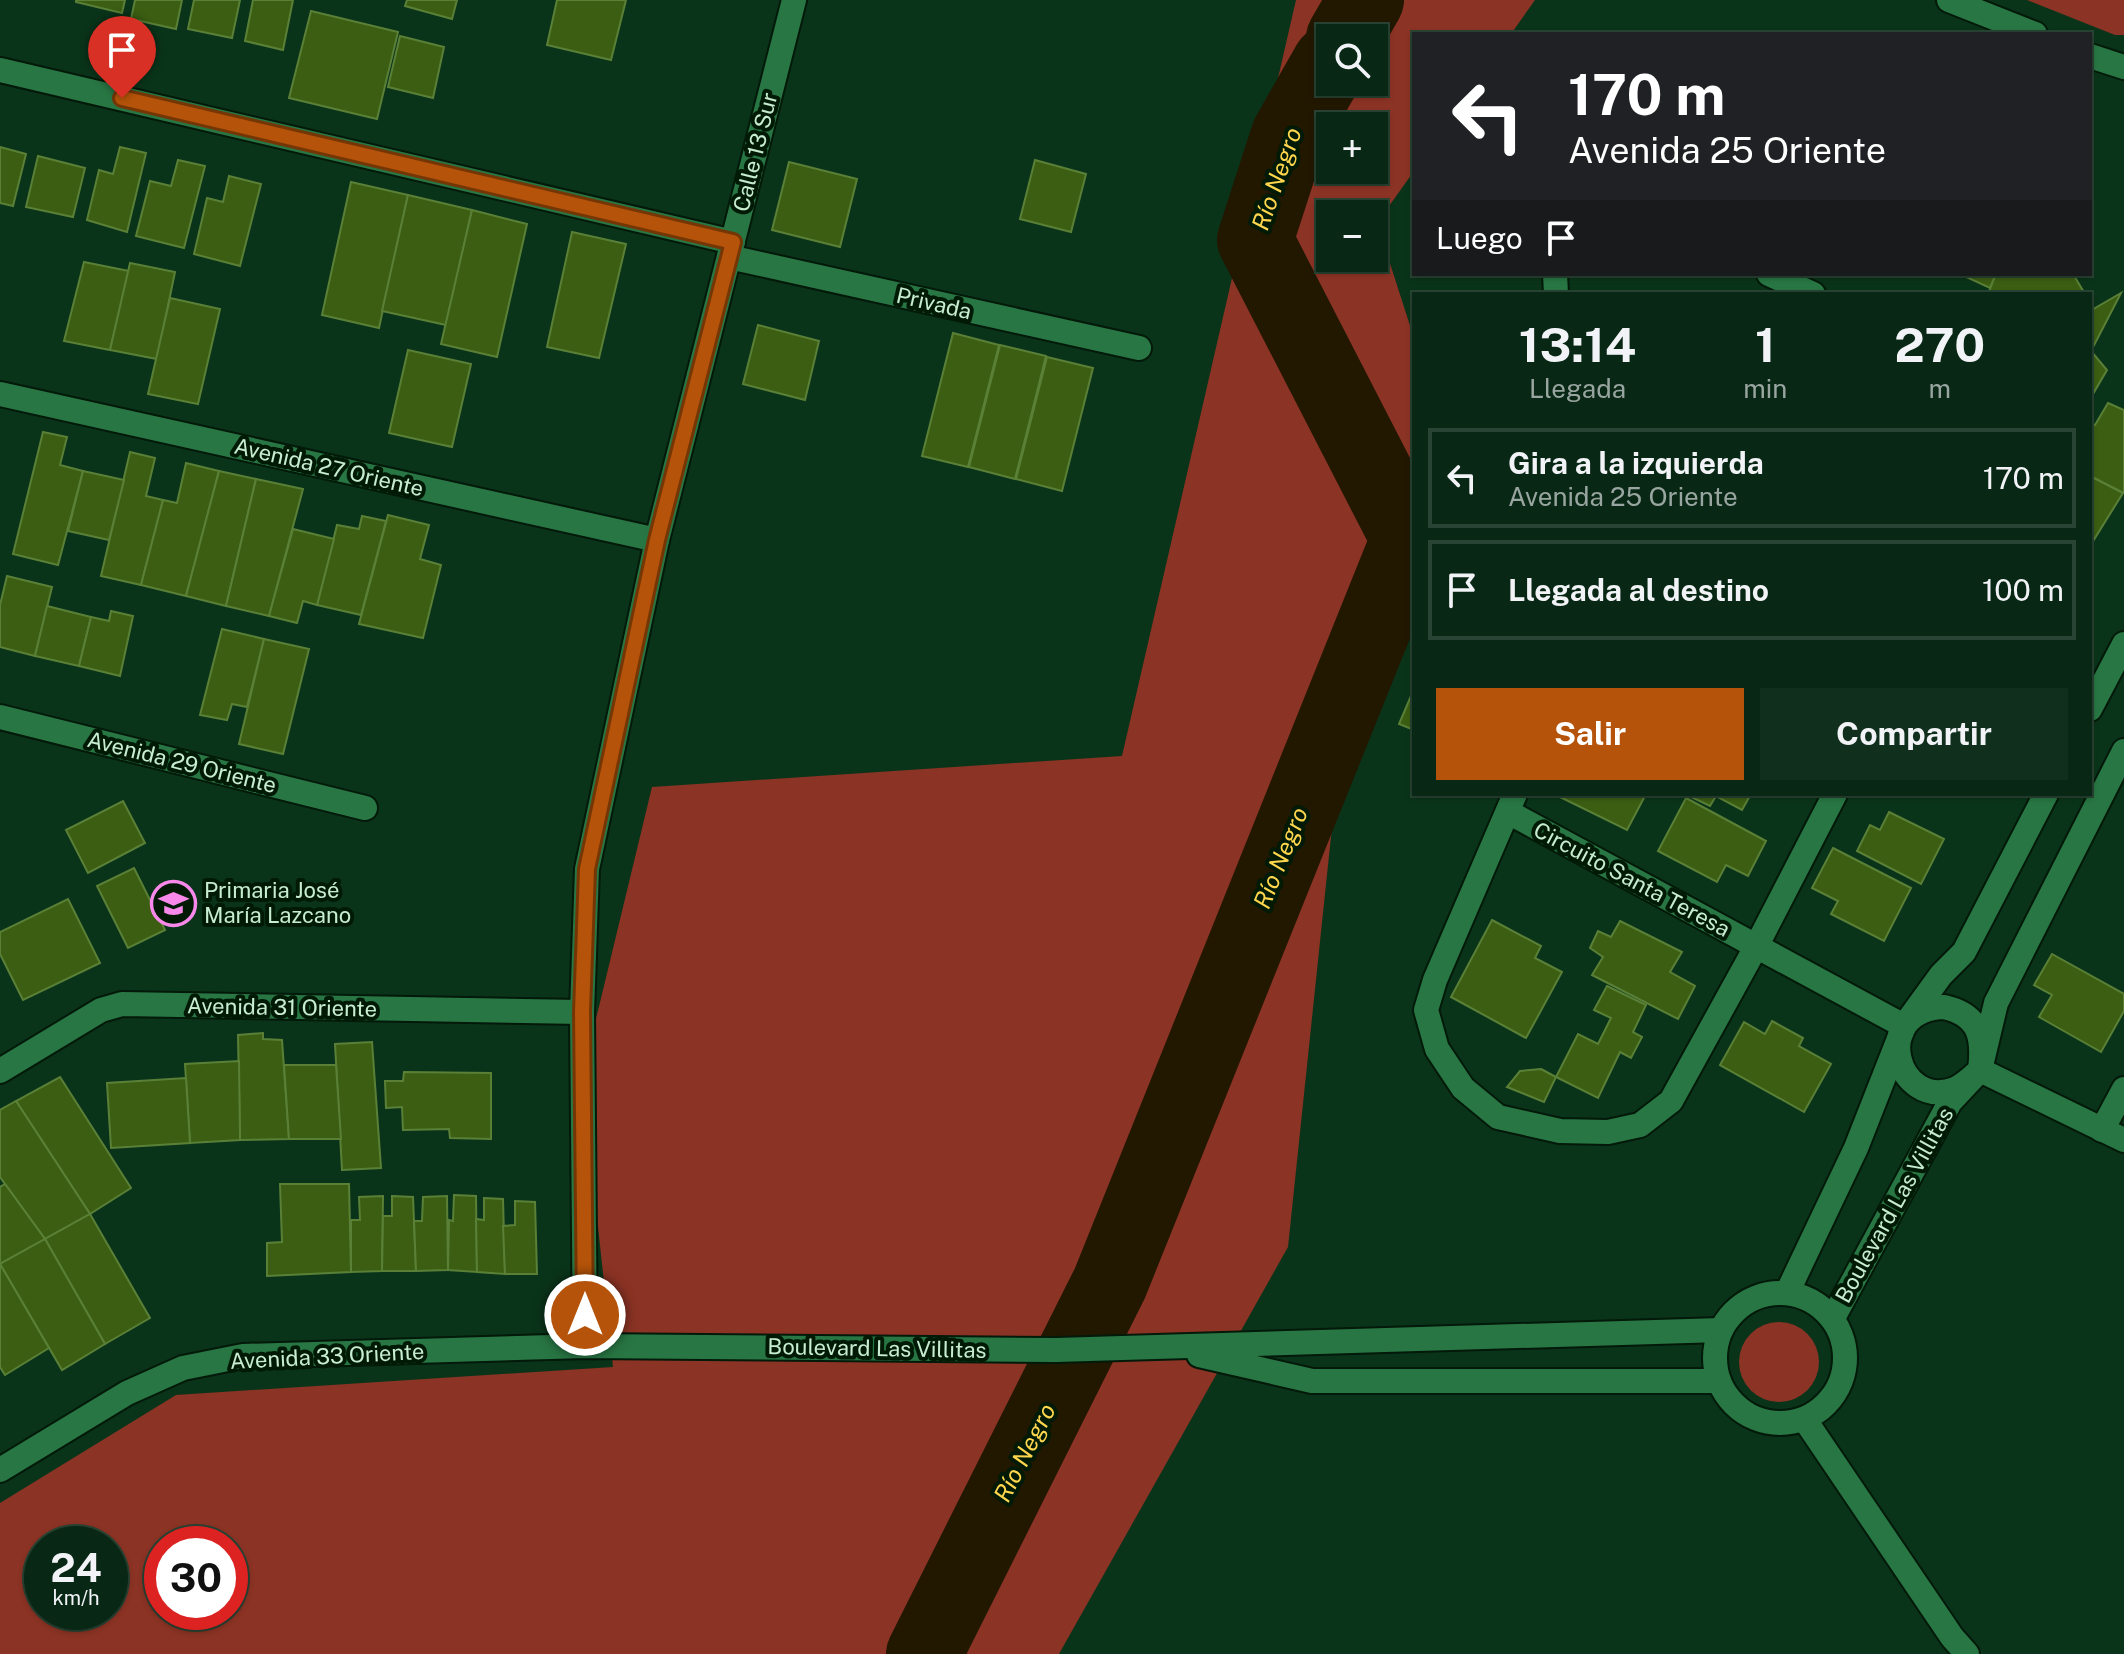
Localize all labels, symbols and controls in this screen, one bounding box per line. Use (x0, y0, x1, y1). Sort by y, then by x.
pin (88, 16, 156, 98)
map controls (1316, 24, 1388, 272)
button: search (1316, 24, 1388, 96)
icon: arrive (100, 28, 144, 72)
text: 170 m (1568, 62, 1725, 128)
icon: left (1436, 64, 1540, 168)
street label: Calle 13 Sur (728, 90, 782, 214)
button: + (1316, 112, 1388, 184)
water label: Río Negro (1245, 124, 1307, 234)
text: Avenida 25 Oriente (1568, 129, 1886, 171)
button: − (1316, 200, 1388, 272)
icon: arrive (1539, 216, 1583, 260)
text: Luego (1436, 220, 1523, 256)
street label: Privada (894, 282, 974, 324)
text: 13:14 (1519, 316, 1636, 373)
text: 1 (1755, 316, 1775, 373)
text: 270 (1894, 316, 1985, 373)
text: Llegada (1529, 373, 1626, 404)
text: min (1743, 373, 1787, 404)
text: m (1928, 373, 1951, 404)
street label: Avenida 27 Oriente (232, 433, 426, 501)
text: Gira a la izquierda (1508, 445, 1764, 481)
icon: left (1440, 456, 1484, 500)
text: 170 m (1983, 460, 2064, 496)
text: Avenida 25 Oriente (1508, 481, 1738, 512)
icon: arrive (1440, 568, 1484, 612)
text: Llegada al destino (1508, 572, 1769, 608)
text: 100 m (1982, 572, 2064, 608)
button: Salir (1436, 688, 1744, 780)
button: Compartir (1760, 688, 2068, 780)
street label: Avenida 29 Oriente (85, 726, 279, 798)
water label: Río Negro (1247, 803, 1313, 912)
street label: Circuito Santa Teresa (1529, 816, 1735, 942)
place label: Primaria José María Lazcano (204, 877, 351, 928)
school or university icon: Primaria José María Lazcano (149, 879, 197, 927)
street label: Avenida 31 Oriente (187, 992, 377, 1022)
street label: Boulevard Las Villitas (1830, 1103, 1958, 1307)
position arrow (543, 1273, 627, 1357)
street label: Boulevard Las Villitas (767, 1333, 987, 1363)
street label: Avenida 33 Oriente (229, 1338, 425, 1374)
water label: Río Negro (987, 1399, 1061, 1506)
speed limit sign: 30 (144, 1526, 248, 1630)
text: 24 (50, 1544, 102, 1591)
text: km/h (52, 1586, 100, 1610)

